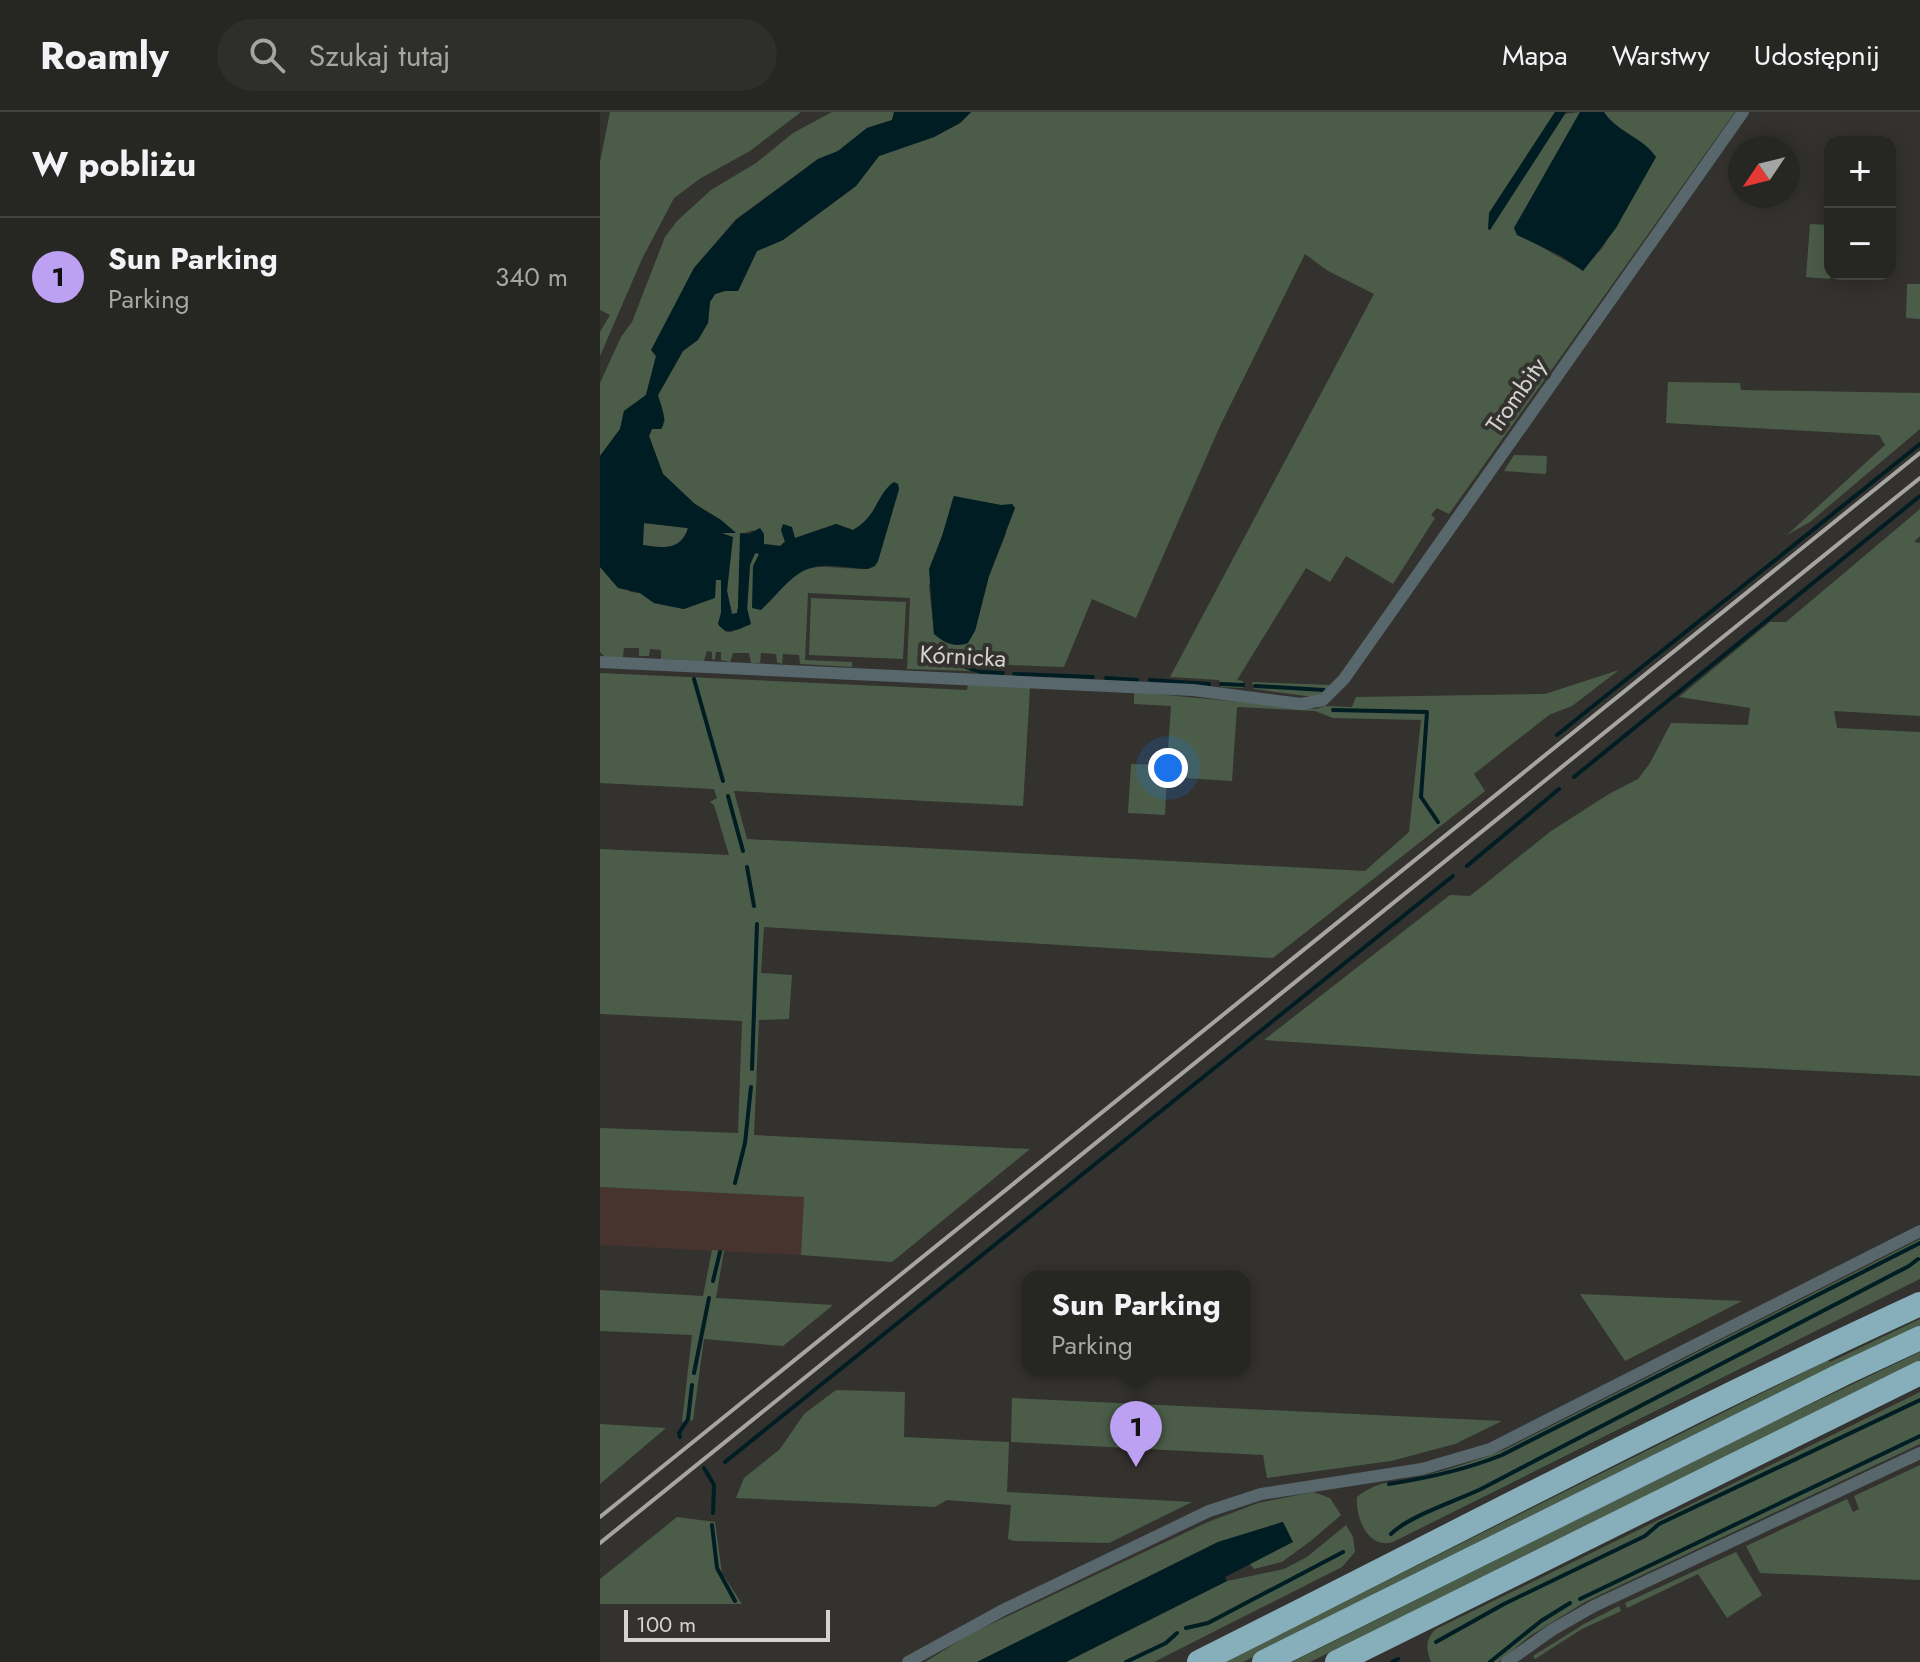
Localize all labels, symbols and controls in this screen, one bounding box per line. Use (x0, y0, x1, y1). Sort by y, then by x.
search box (217, 19, 777, 91)
text: Roamly (40, 28, 169, 83)
icon: search (245, 33, 289, 77)
text: Szukaj tutaj (309, 34, 451, 77)
text: Mapa (1502, 35, 1568, 76)
text: Warstwy (1612, 35, 1710, 76)
text: Udostępnij (1754, 35, 1880, 76)
north arrow (1728, 136, 1800, 208)
map controls (1824, 136, 1896, 280)
button: + (1824, 136, 1896, 208)
text: W pobliżu (32, 140, 196, 189)
button: − (1824, 208, 1896, 280)
text: Sun Parking (108, 237, 278, 280)
text: 1 (51, 258, 65, 296)
text: 340 m (495, 258, 568, 296)
text: Parking (108, 280, 190, 318)
street label: Trombity (1477, 350, 1555, 440)
street label: Kórnicka (919, 636, 1007, 676)
your location (1148, 748, 1188, 788)
popup (1022, 1271, 1250, 1375)
text: Sun Parking (1051, 1283, 1221, 1326)
text: Parking (1051, 1326, 1133, 1364)
pin: 1 (1110, 1401, 1162, 1467)
scale bar (624, 1606, 830, 1642)
text: 100 m (636, 1608, 696, 1640)

